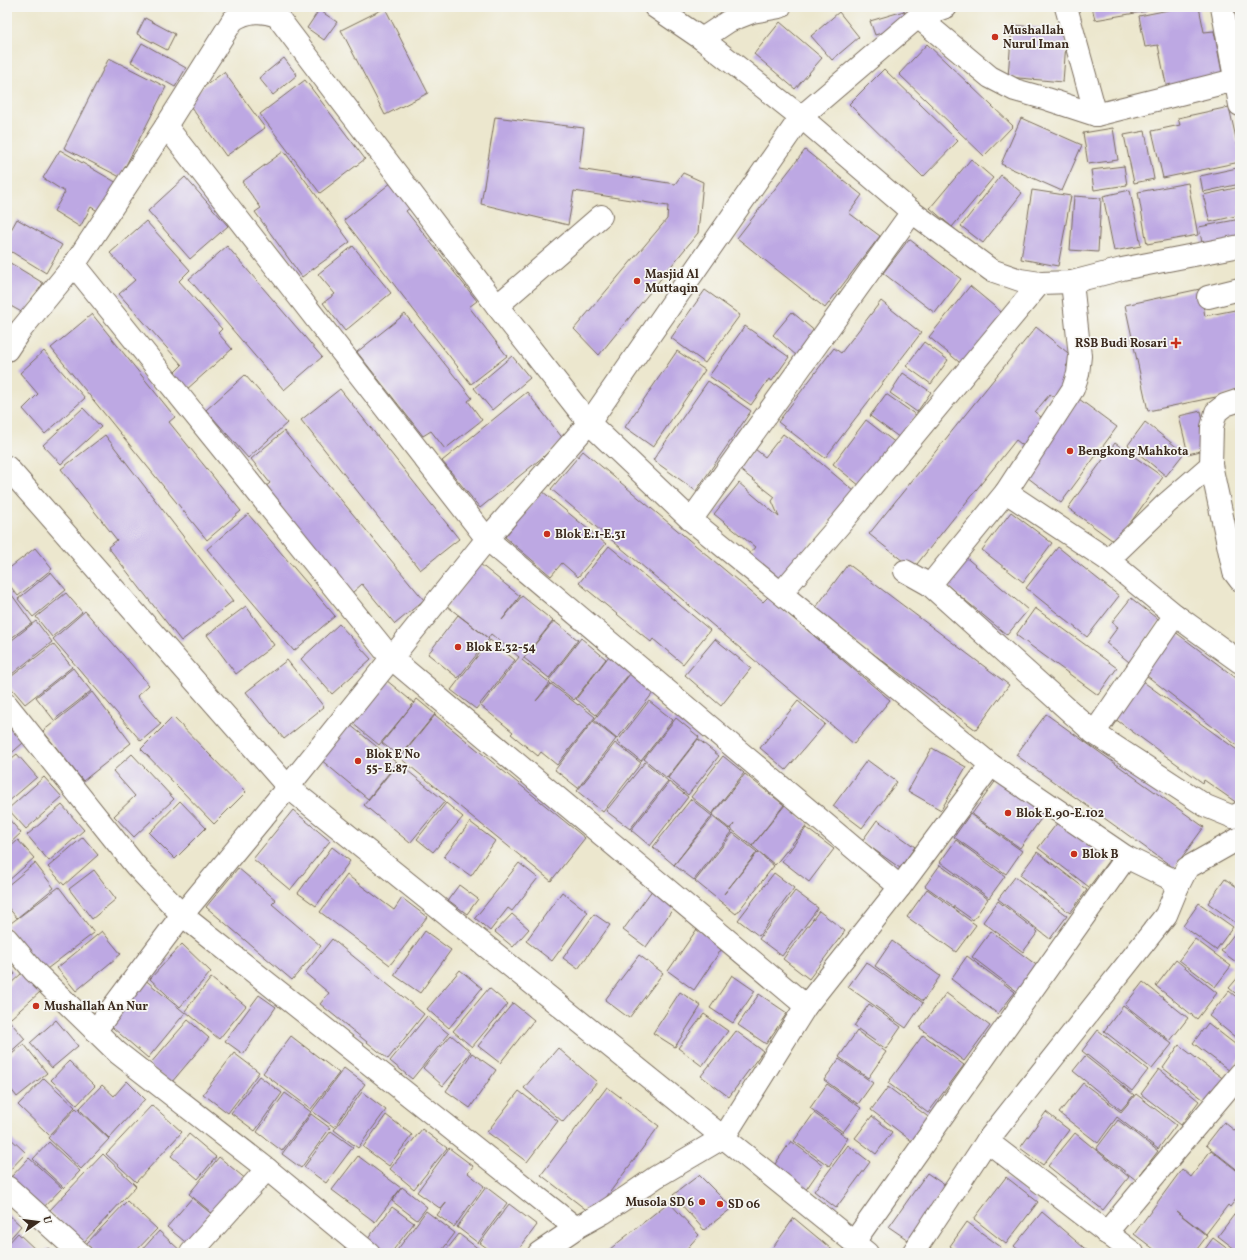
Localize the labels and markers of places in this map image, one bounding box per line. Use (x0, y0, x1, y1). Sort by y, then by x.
place label: Mushallah Nurul Iman (1003, 23, 1069, 53)
marker: Mushallah Nurul Iman (990, 32, 1000, 42)
place label: Masjid Al Muttaqin (645, 267, 699, 297)
marker: Masjid Al Muttaqin (632, 276, 642, 286)
place label: RSB Budi Rosari (1075, 336, 1167, 352)
marker: RSB Budi Rosari (1170, 337, 1182, 349)
place label: Bengkong Mahkota (1078, 444, 1189, 460)
marker: Bengkong Mahkota (1065, 446, 1075, 456)
place label: Blok E.1-E.31 (555, 527, 626, 543)
marker: Blok E.1-E.31 (542, 529, 552, 539)
place label: Blok E.32-54 (466, 640, 536, 656)
marker: Blok E.32-54 (453, 642, 463, 652)
place label: Blok E No 55- E.87 (366, 747, 420, 777)
marker: Blok E No 55- E.87 (353, 756, 363, 766)
place label: Blok E.90-E.102 (1016, 806, 1104, 822)
marker: Blok E.90-E.102 (1003, 808, 1013, 818)
place label: Blok B (1082, 847, 1119, 863)
marker: Blok B (1069, 849, 1079, 859)
place label: Mushallah An Nur (44, 999, 148, 1015)
marker: Mushallah An Nur (31, 1001, 41, 1011)
place label: Musola SD 6 (625, 1195, 694, 1211)
marker: Musola SD 6 (697, 1197, 707, 1207)
place label: SD 06 (728, 1197, 760, 1213)
marker: SD 06 (715, 1199, 725, 1209)

